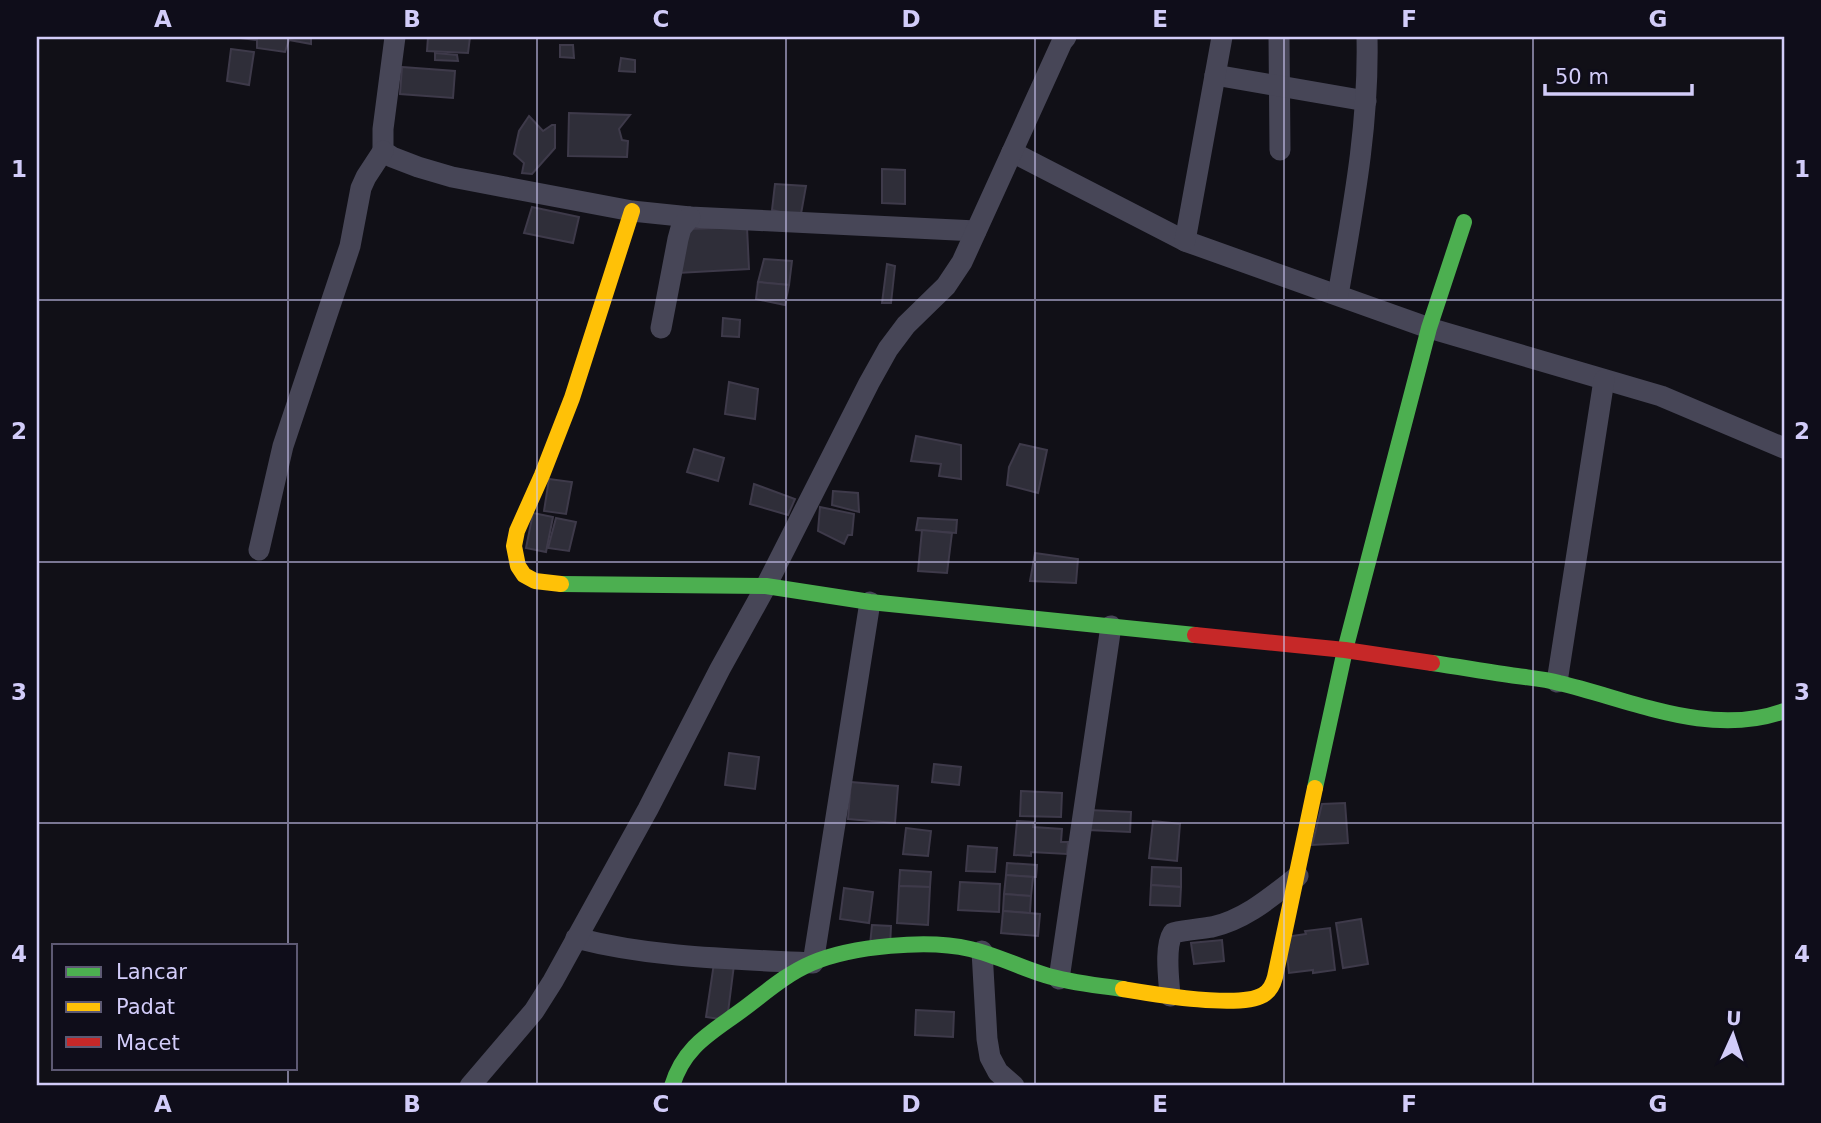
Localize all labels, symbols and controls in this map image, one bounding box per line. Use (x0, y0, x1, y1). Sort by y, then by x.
text: A (154, 6, 172, 32)
text: B (403, 6, 421, 32)
text: C (653, 6, 669, 32)
text: D (901, 6, 921, 32)
text: E (1152, 6, 1168, 32)
text: F (1401, 6, 1417, 32)
text: G (1649, 6, 1667, 32)
scale bar (1545, 52, 1692, 96)
text: 50 m (1555, 65, 1609, 89)
text: 1 (11, 156, 27, 182)
text: 1 (1794, 156, 1810, 182)
text: 2 (11, 418, 27, 444)
text: 2 (1794, 418, 1810, 444)
text: 3 (11, 679, 27, 705)
text: 3 (1794, 679, 1810, 705)
text: 4 (11, 941, 27, 967)
text: 4 (1794, 941, 1810, 967)
legend (52, 944, 298, 1070)
text: Lancar (116, 960, 187, 984)
text: Padat (116, 995, 175, 1019)
north arrow (1699, 1000, 1769, 1070)
text: U (1726, 1007, 1742, 1029)
text: Macet (116, 1031, 180, 1055)
text: A (154, 1091, 172, 1117)
text: B (403, 1091, 421, 1117)
text: C (653, 1091, 669, 1117)
text: D (901, 1091, 921, 1117)
text: E (1152, 1091, 1168, 1117)
text: F (1401, 1091, 1417, 1117)
text: G (1649, 1091, 1667, 1117)

